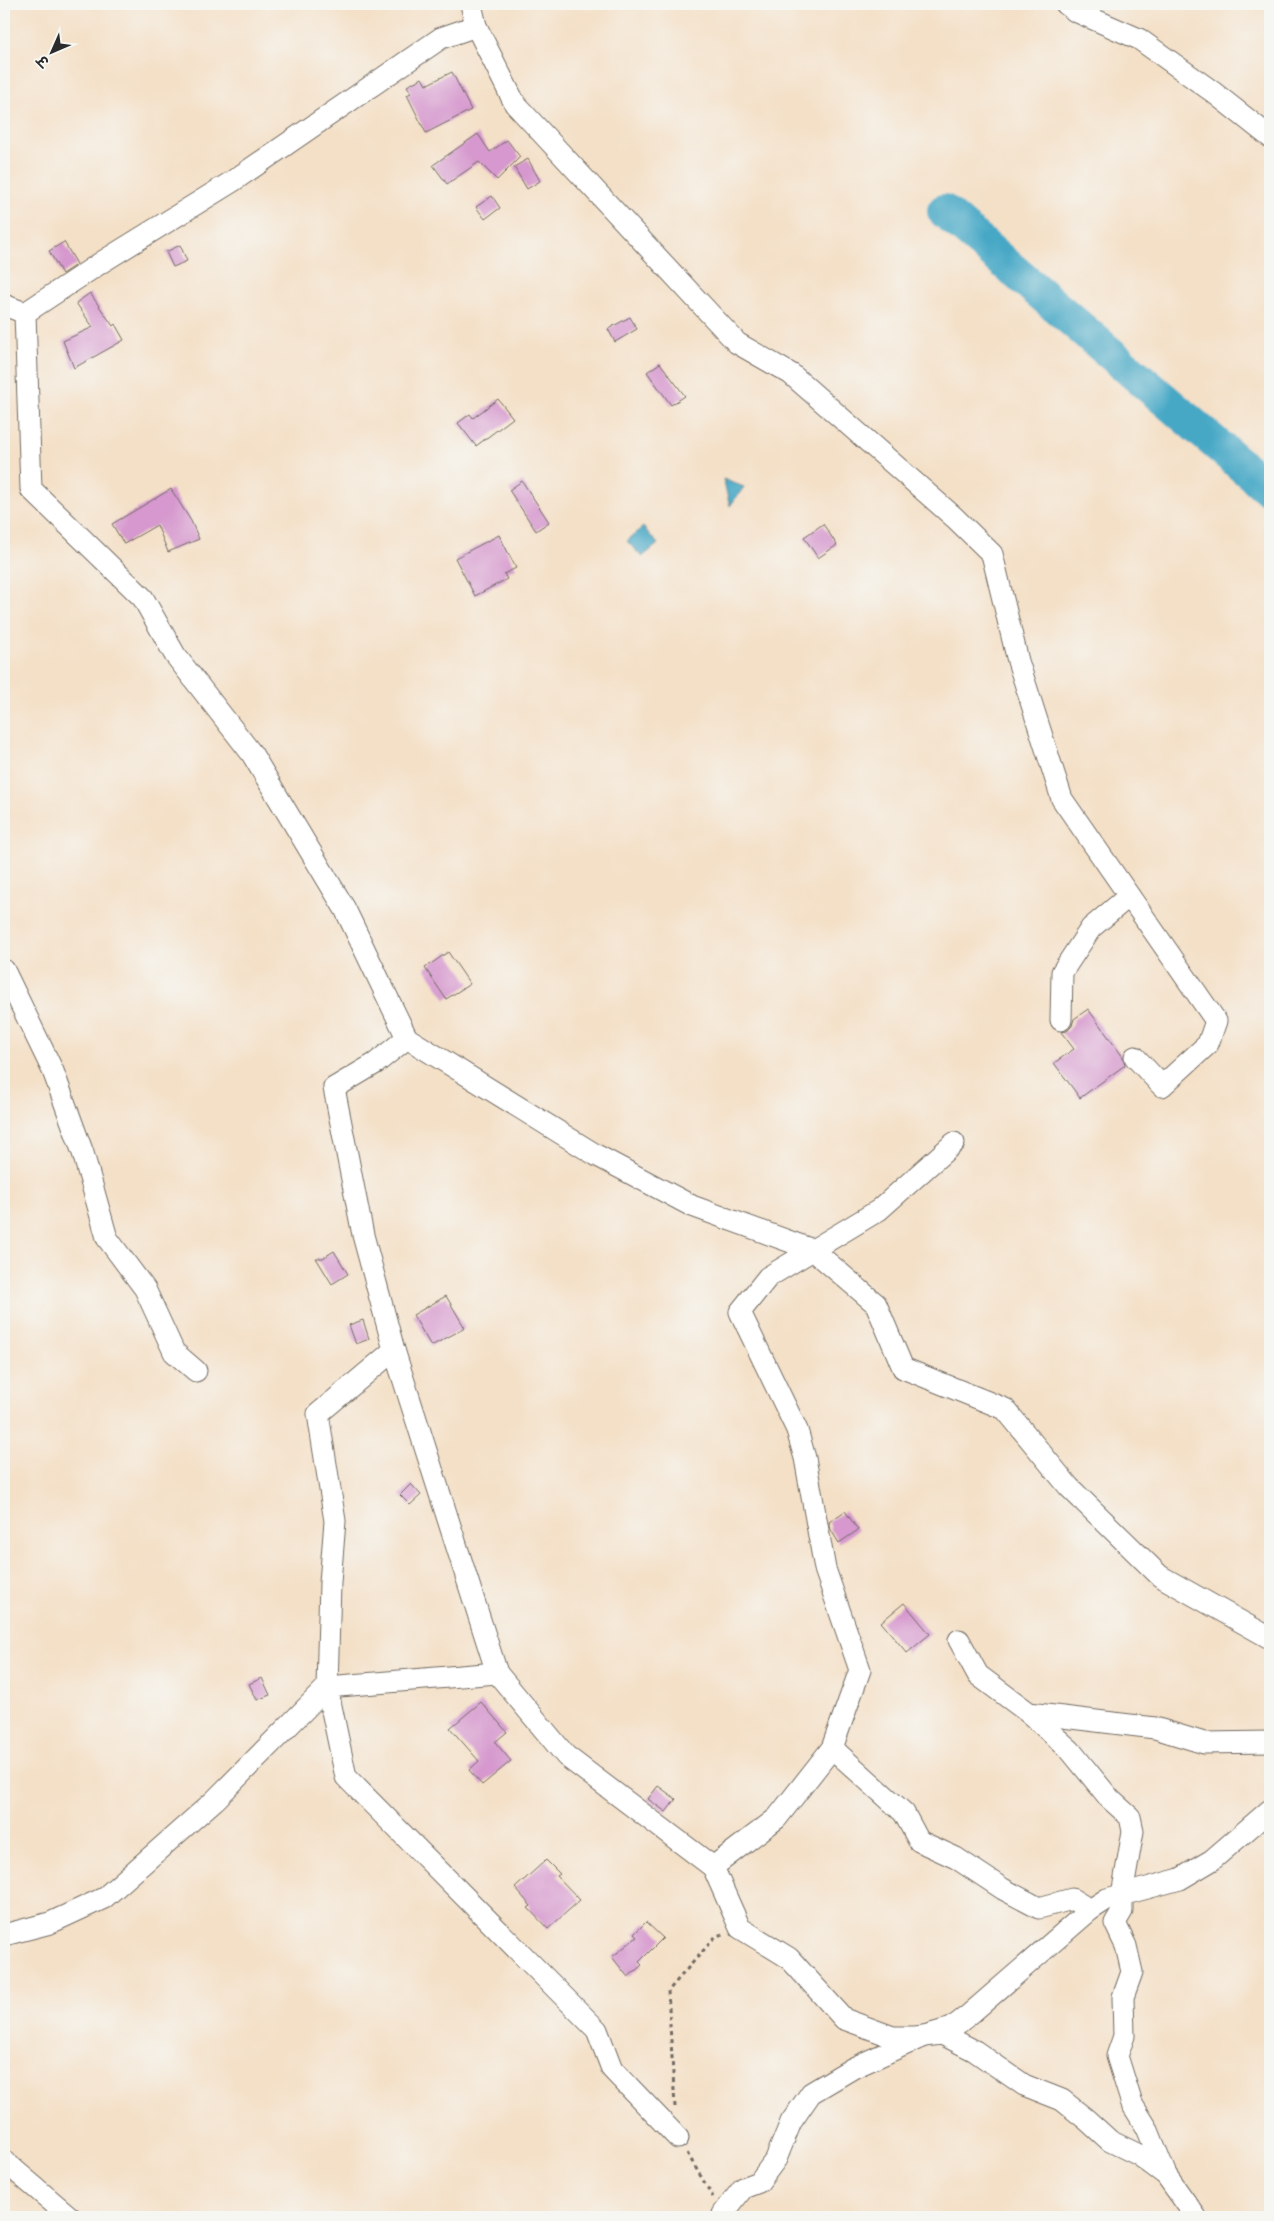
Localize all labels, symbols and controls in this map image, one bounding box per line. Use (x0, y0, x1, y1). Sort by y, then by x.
north arrow (28, 28, 78, 78)
text: उ (30, 48, 57, 74)

